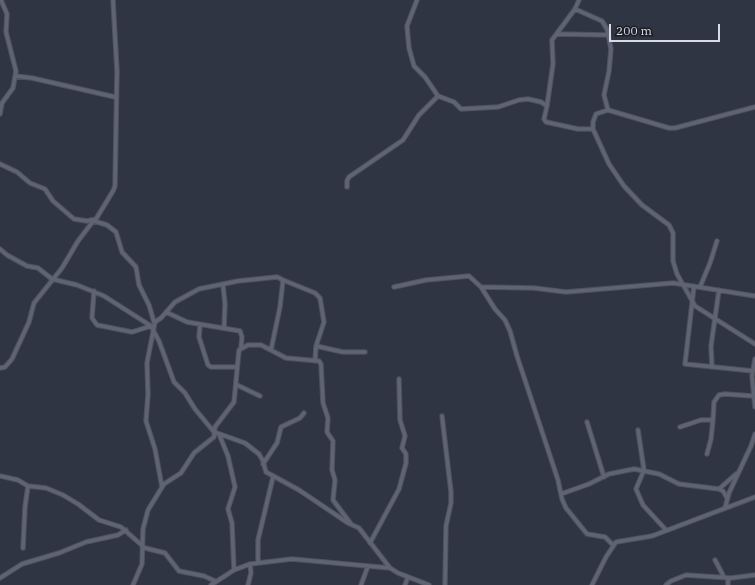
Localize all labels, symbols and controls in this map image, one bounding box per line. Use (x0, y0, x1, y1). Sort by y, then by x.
scale bar (611, 16, 722, 42)
text: 200 m (616, 23, 652, 38)

